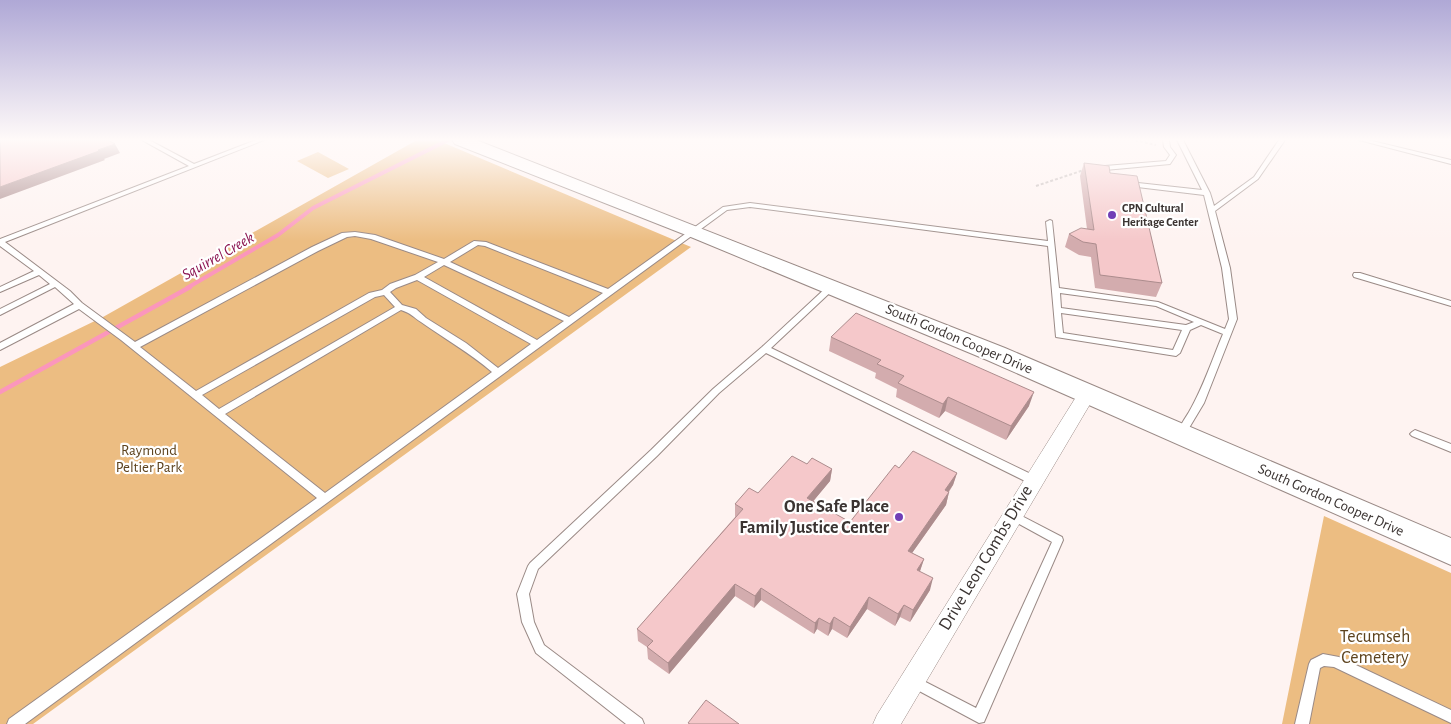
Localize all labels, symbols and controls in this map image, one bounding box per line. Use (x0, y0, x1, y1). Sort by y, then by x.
place label: CPN Cultural Heritage Center (1122, 202, 1199, 228)
marker: CPN Cultural Heritage Center (1106, 209, 1118, 221)
water label: Squirrel Creek (179, 229, 257, 284)
street label: South Gordon Cooper Drive (883, 301, 1035, 377)
park label: Raymond Peltier Park (116, 443, 182, 475)
street label: South Gordon Cooper Drive (1256, 461, 1406, 539)
street label: Drive Leon Combs Drive (936, 483, 1036, 633)
place label: One Safe Place Family Justice Center (739, 498, 890, 537)
marker: One Safe Place Family Justice Center (893, 511, 905, 523)
park label: Tecumseh Cemetery (1340, 628, 1410, 667)

